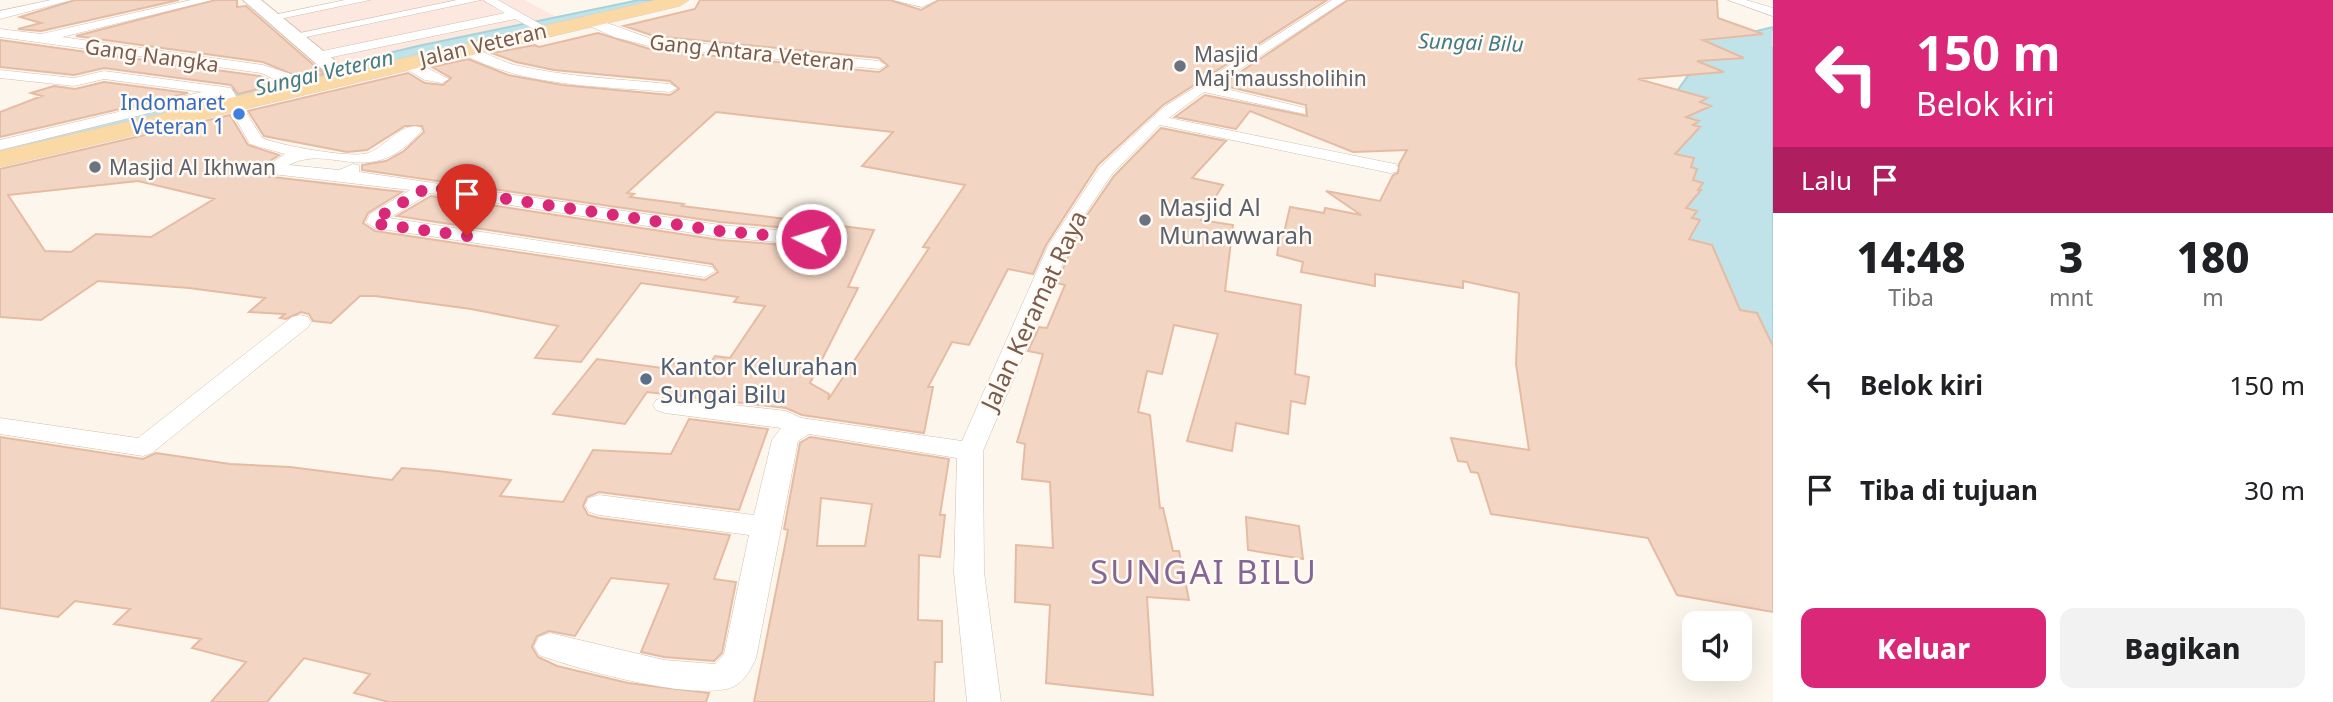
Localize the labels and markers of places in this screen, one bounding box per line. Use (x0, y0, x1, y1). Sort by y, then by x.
place label: Masjid Maj'maussholihin (1194, 40, 1367, 92)
marker: Masjid Maj'maussholihin (1172, 58, 1188, 74)
place label: Indomaret Veteran 1 (120, 88, 225, 140)
marker: Indomaret Veteran 1 (231, 106, 247, 122)
place label: Masjid Al Ikhwan (109, 153, 276, 181)
marker: Masjid Al Ikhwan (87, 159, 103, 175)
pin (437, 164, 497, 236)
place label: Masjid Al Munawwarah (1159, 190, 1313, 251)
marker: Masjid Al Munawwarah (1137, 212, 1153, 228)
place label: Kantor Kelurahan Sungai Bilu (660, 349, 858, 410)
marker: Kantor Kelurahan Sungai Bilu (638, 371, 654, 387)

